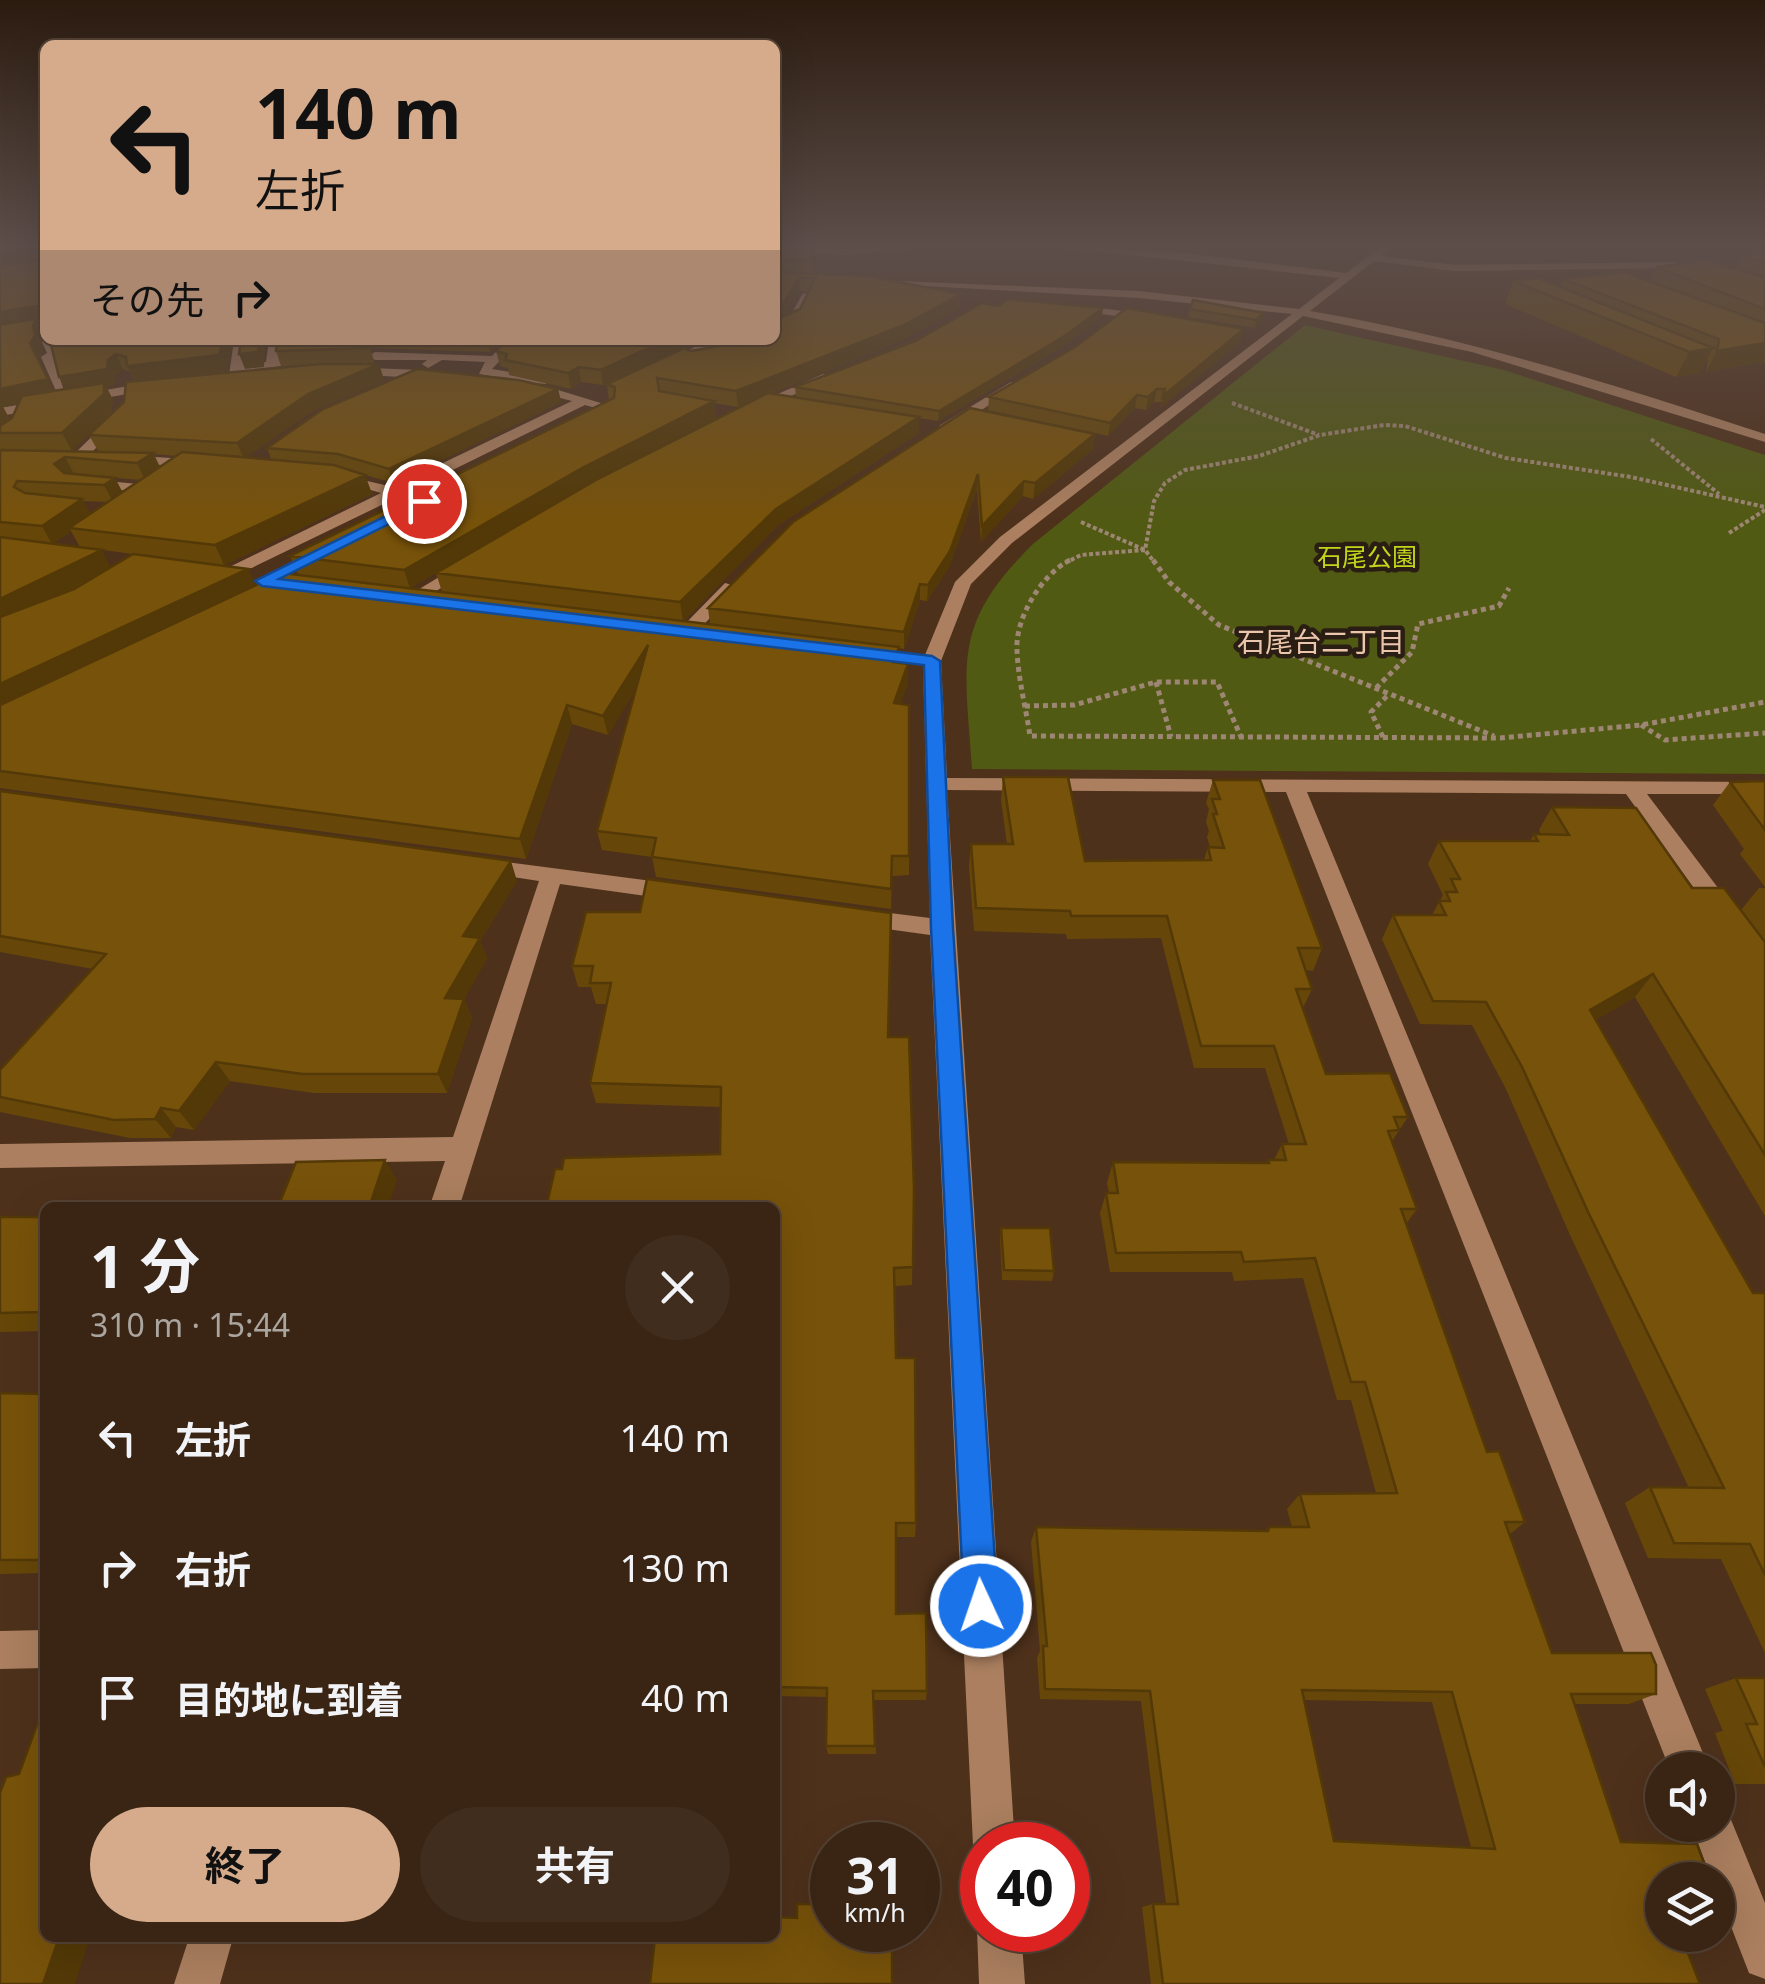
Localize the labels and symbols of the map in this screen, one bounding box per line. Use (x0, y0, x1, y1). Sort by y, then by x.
pin (382, 459, 467, 544)
park label: 石尾公園 (1317, 539, 1417, 573)
district label: 石尾台二丁目 (1237, 622, 1405, 660)
position arrow (929, 1554, 1033, 1658)
speed limit sign: 40 (960, 1822, 1090, 1952)

